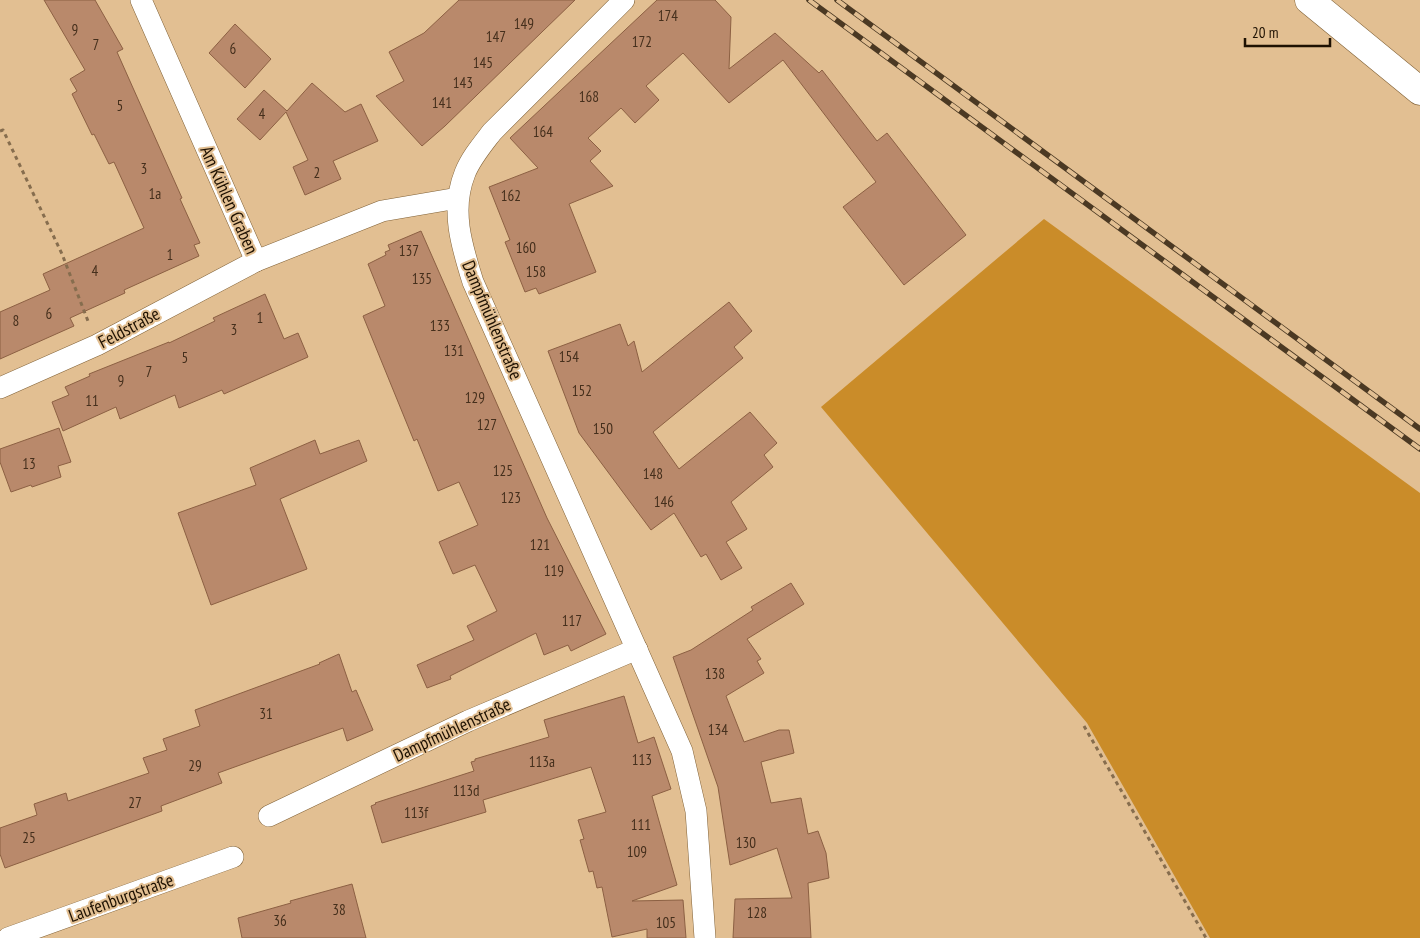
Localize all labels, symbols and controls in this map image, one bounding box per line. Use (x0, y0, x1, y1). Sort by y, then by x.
house number: 174 (658, 6, 678, 25)
house number: 149 (514, 14, 534, 33)
scale bar (1245, 15, 1330, 47)
house number: 9 (72, 20, 78, 39)
text: 20 m (1252, 23, 1278, 42)
house number: 147 (486, 27, 506, 46)
house number: 172 (632, 32, 652, 51)
house number: 7 (93, 35, 99, 54)
house number: 6 (230, 39, 237, 58)
house number: 145 (473, 53, 493, 72)
house number: 143 (453, 73, 473, 92)
house number: 168 (579, 87, 599, 106)
house number: 141 (432, 93, 452, 112)
house number: 5 (117, 96, 123, 115)
house number: 4 (259, 104, 266, 123)
house number: 164 (533, 122, 553, 141)
street label: Am Kühlen Graben (195, 142, 264, 258)
house number: 3 (141, 159, 147, 178)
house number: 2 (314, 163, 320, 182)
house number: 1a (149, 184, 161, 203)
house number: 162 (501, 186, 521, 205)
house number: 160 (516, 238, 536, 257)
house number: 137 (399, 241, 419, 260)
house number: 1 (167, 245, 173, 264)
street label: Dampfmühlenstraße (457, 257, 528, 383)
house number: 4 (92, 261, 99, 280)
house number: 158 (526, 262, 546, 281)
house number: 135 (412, 269, 432, 288)
street label: Feldstraße (94, 302, 163, 353)
house number: 6 (46, 304, 53, 323)
house number: 1 (257, 308, 263, 327)
house number: 8 (13, 311, 19, 330)
house number: 133 (430, 316, 450, 335)
house number: 3 (231, 320, 237, 339)
house number: 131 (444, 341, 464, 360)
house number: 154 (559, 347, 579, 366)
house number: 5 (182, 348, 188, 367)
house number: 7 (146, 362, 152, 381)
house number: 9 (118, 371, 124, 390)
house number: 152 (572, 381, 592, 400)
house number: 129 (465, 388, 485, 407)
house number: 11 (85, 391, 99, 410)
house number: 127 (477, 415, 497, 434)
house number: 150 (593, 419, 613, 438)
house number: 13 (22, 454, 36, 473)
house number: 125 (493, 461, 513, 480)
house number: 148 (643, 464, 663, 483)
house number: 123 (501, 488, 521, 507)
house number: 146 (654, 492, 674, 511)
house number: 121 (530, 535, 550, 554)
house number: 119 (544, 561, 564, 580)
house number: 117 (562, 611, 582, 630)
house number: 138 (705, 664, 725, 683)
street label: Dampfmühlenstraße (389, 692, 514, 767)
house number: 31 (259, 704, 273, 723)
house number: 134 (708, 720, 728, 739)
house number: 113 (632, 750, 652, 769)
house number: 113a (529, 752, 555, 771)
house number: 29 (188, 756, 202, 775)
house number: 113d (453, 781, 479, 800)
house number: 27 (128, 793, 142, 812)
house number: 113f (404, 803, 429, 822)
house number: 111 (631, 815, 651, 834)
house number: 25 (22, 828, 36, 847)
house number: 130 (736, 833, 756, 852)
house number: 109 (627, 842, 647, 861)
street label: Laufenburgstraße (65, 868, 176, 927)
house number: 38 (332, 900, 346, 919)
house number: 128 (747, 903, 767, 922)
house number: 36 (273, 911, 287, 930)
house number: 105 (656, 913, 676, 932)

